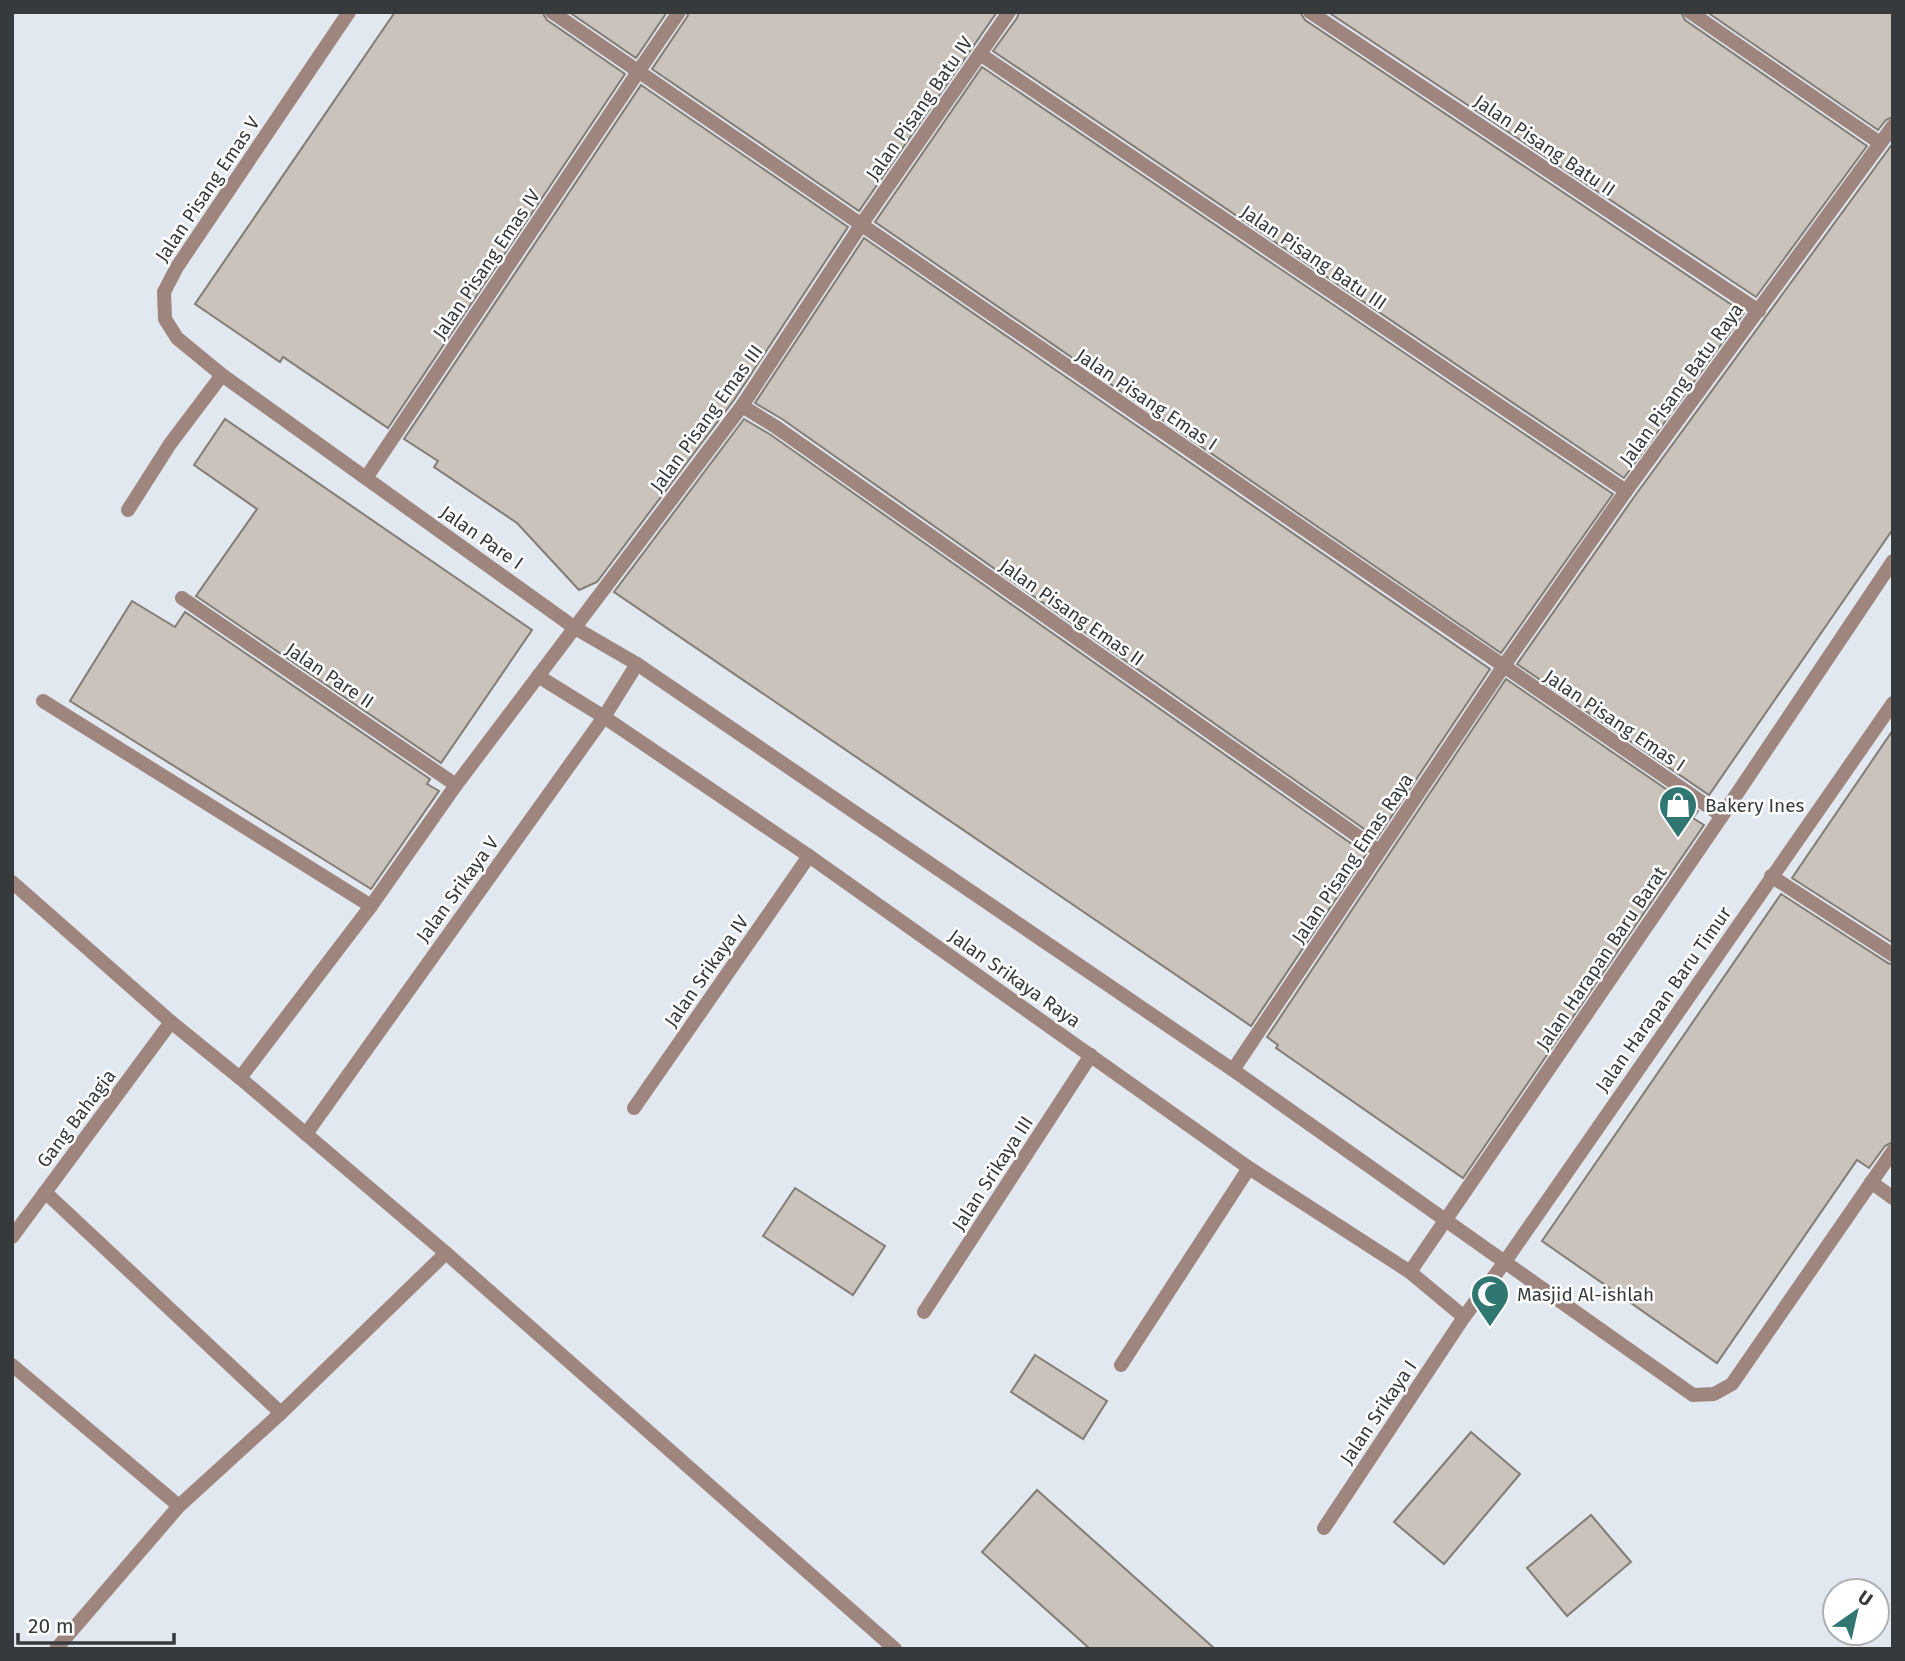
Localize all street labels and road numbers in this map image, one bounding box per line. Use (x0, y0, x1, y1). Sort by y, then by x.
street label: Jalan Pisang Batu IV (861, 32, 978, 185)
street label: Jalan Pisang Batu II (1470, 90, 1620, 201)
street label: Jalan Pisang Emas V (150, 112, 265, 266)
street label: Jalan Pisang Emas IV (428, 185, 545, 344)
street label: Jalan Pisang Batu III (1236, 200, 1391, 315)
street label: Jalan Pisang Batu Raya (1615, 299, 1748, 470)
street label: Jalan Pisang Emas III (645, 340, 768, 496)
street label: Jalan Pisang Emas I (1072, 344, 1222, 455)
street label: Jalan Pare I (436, 500, 528, 574)
street label: Jalan Pisang Emas II (995, 554, 1148, 671)
street label: Jalan Pare II (281, 637, 378, 713)
street label: Jalan Pisang Emas I (1540, 665, 1690, 776)
street label: Jalan Pisang Emas Raya (1287, 769, 1418, 948)
street label: Jalan Srikaya V (411, 831, 504, 947)
street label: Jalan Harapan Baru Barat (1531, 862, 1672, 1055)
street label: Jalan Harapan Baru Timur (1591, 902, 1737, 1096)
street label: Jalan Srikaya IV (659, 911, 754, 1032)
street label: Jalan Srikaya Raya (944, 924, 1085, 1032)
street label: Gang Bahagia (32, 1065, 121, 1172)
street label: Jalan Srikaya III (947, 1112, 1038, 1235)
street label: Jalan Srikaya I (1335, 1356, 1422, 1469)

